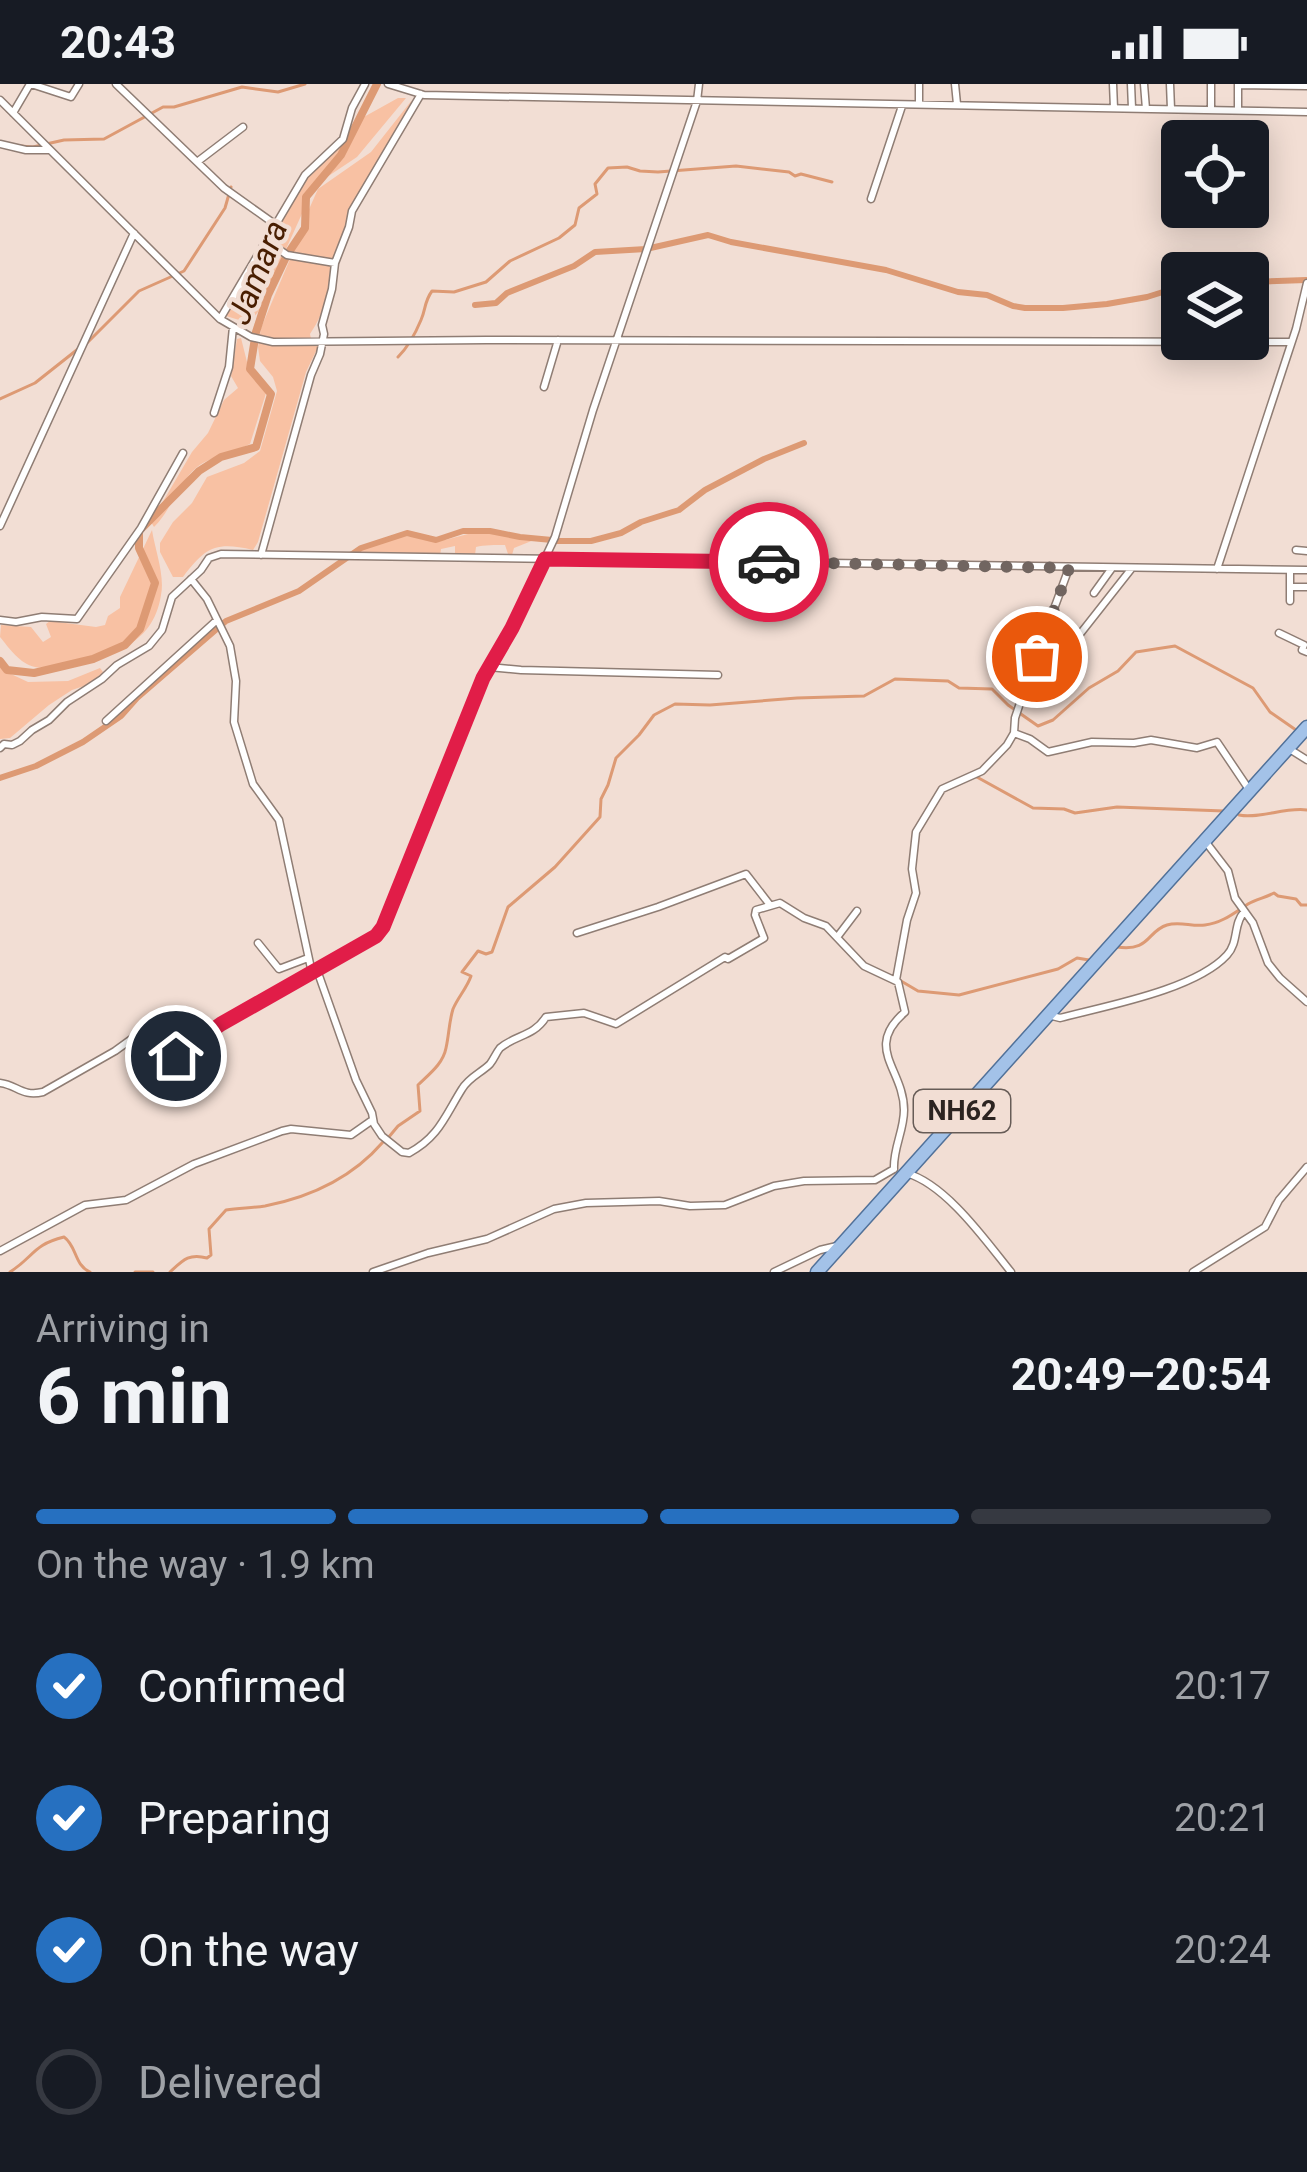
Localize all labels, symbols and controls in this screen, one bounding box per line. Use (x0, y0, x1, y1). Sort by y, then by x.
text: 20:43 (60, 16, 176, 69)
map controls (1161, 120, 1269, 360)
button: locate (1161, 120, 1269, 228)
water label: Jamara (219, 215, 295, 329)
button: layers (1161, 252, 1269, 360)
courier (709, 502, 829, 622)
icon: car (736, 529, 802, 595)
pin (986, 606, 1088, 708)
icon: bag (1004, 624, 1070, 690)
pin (125, 1005, 227, 1107)
icon: home (143, 1023, 209, 1089)
road number: NH62 (914, 1090, 1010, 1132)
text: Arriving in (36, 1306, 210, 1352)
text: 20:49–20:54 (1011, 1348, 1271, 1401)
text: 6 min (36, 1351, 232, 1442)
text: On the way · 1.9 km (36, 1542, 375, 1588)
icon: check (36, 1653, 102, 1719)
text: Confirmed (138, 1660, 347, 1713)
text: 20:17 (1174, 1663, 1271, 1709)
icon: check (36, 1785, 102, 1851)
text: Preparing (138, 1792, 331, 1845)
text: 20:21 (1174, 1795, 1271, 1841)
icon: check (36, 1917, 102, 1983)
text: On the way (138, 1924, 359, 1977)
text: 20:24 (1174, 1927, 1271, 1973)
text: Delivered (138, 2056, 323, 2109)

